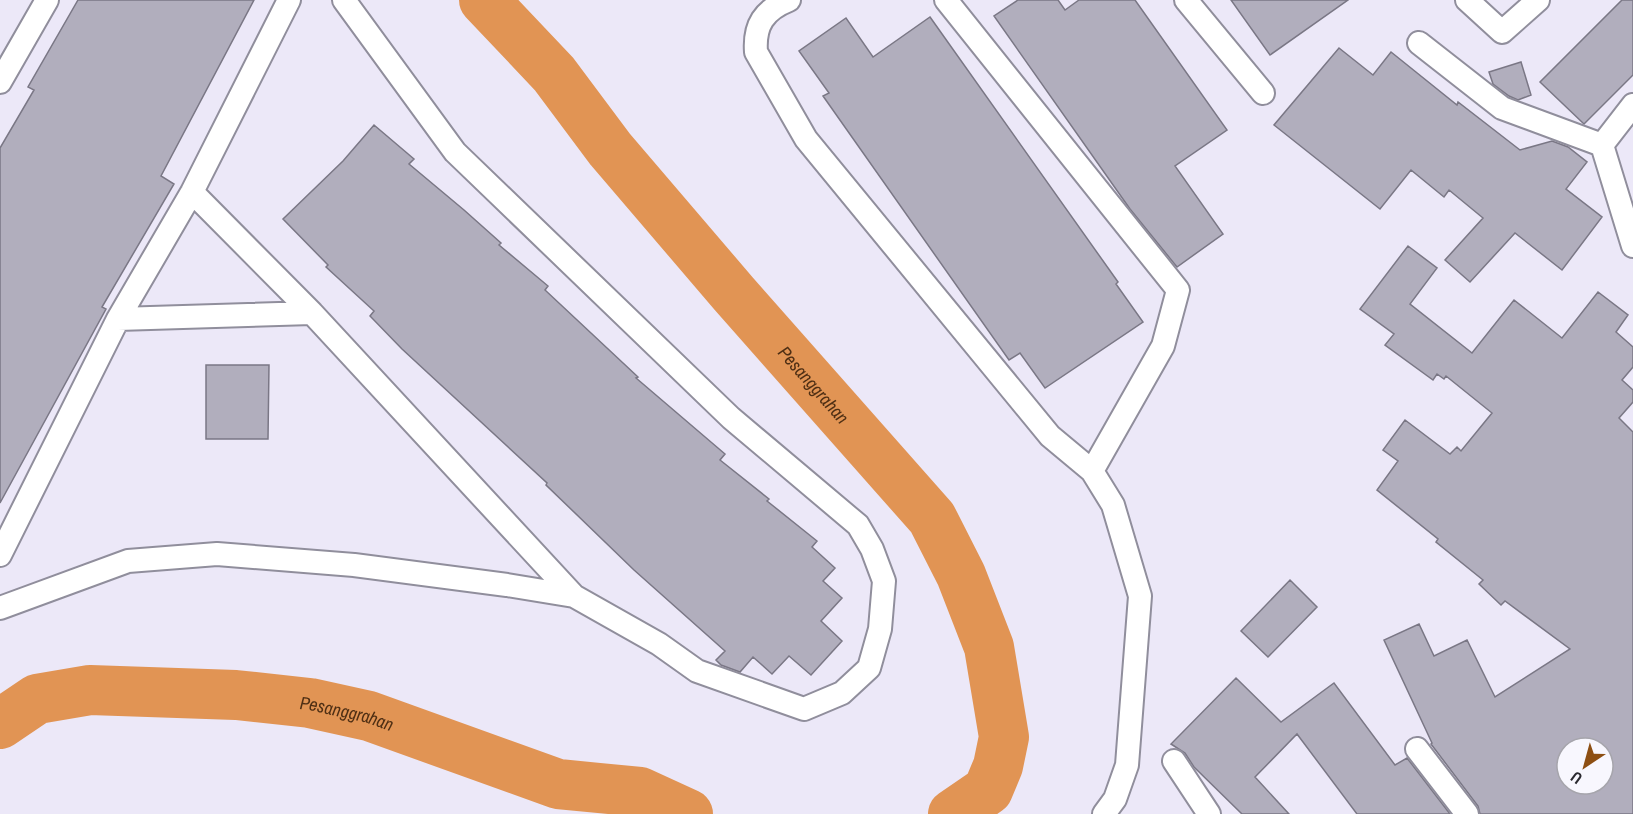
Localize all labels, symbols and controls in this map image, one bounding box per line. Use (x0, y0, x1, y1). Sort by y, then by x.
water label: Pesanggrahan (773, 340, 855, 429)
water label: Pesanggrahan (299, 689, 397, 736)
north arrow (1555, 736, 1615, 796)
text: U (1566, 766, 1586, 790)

